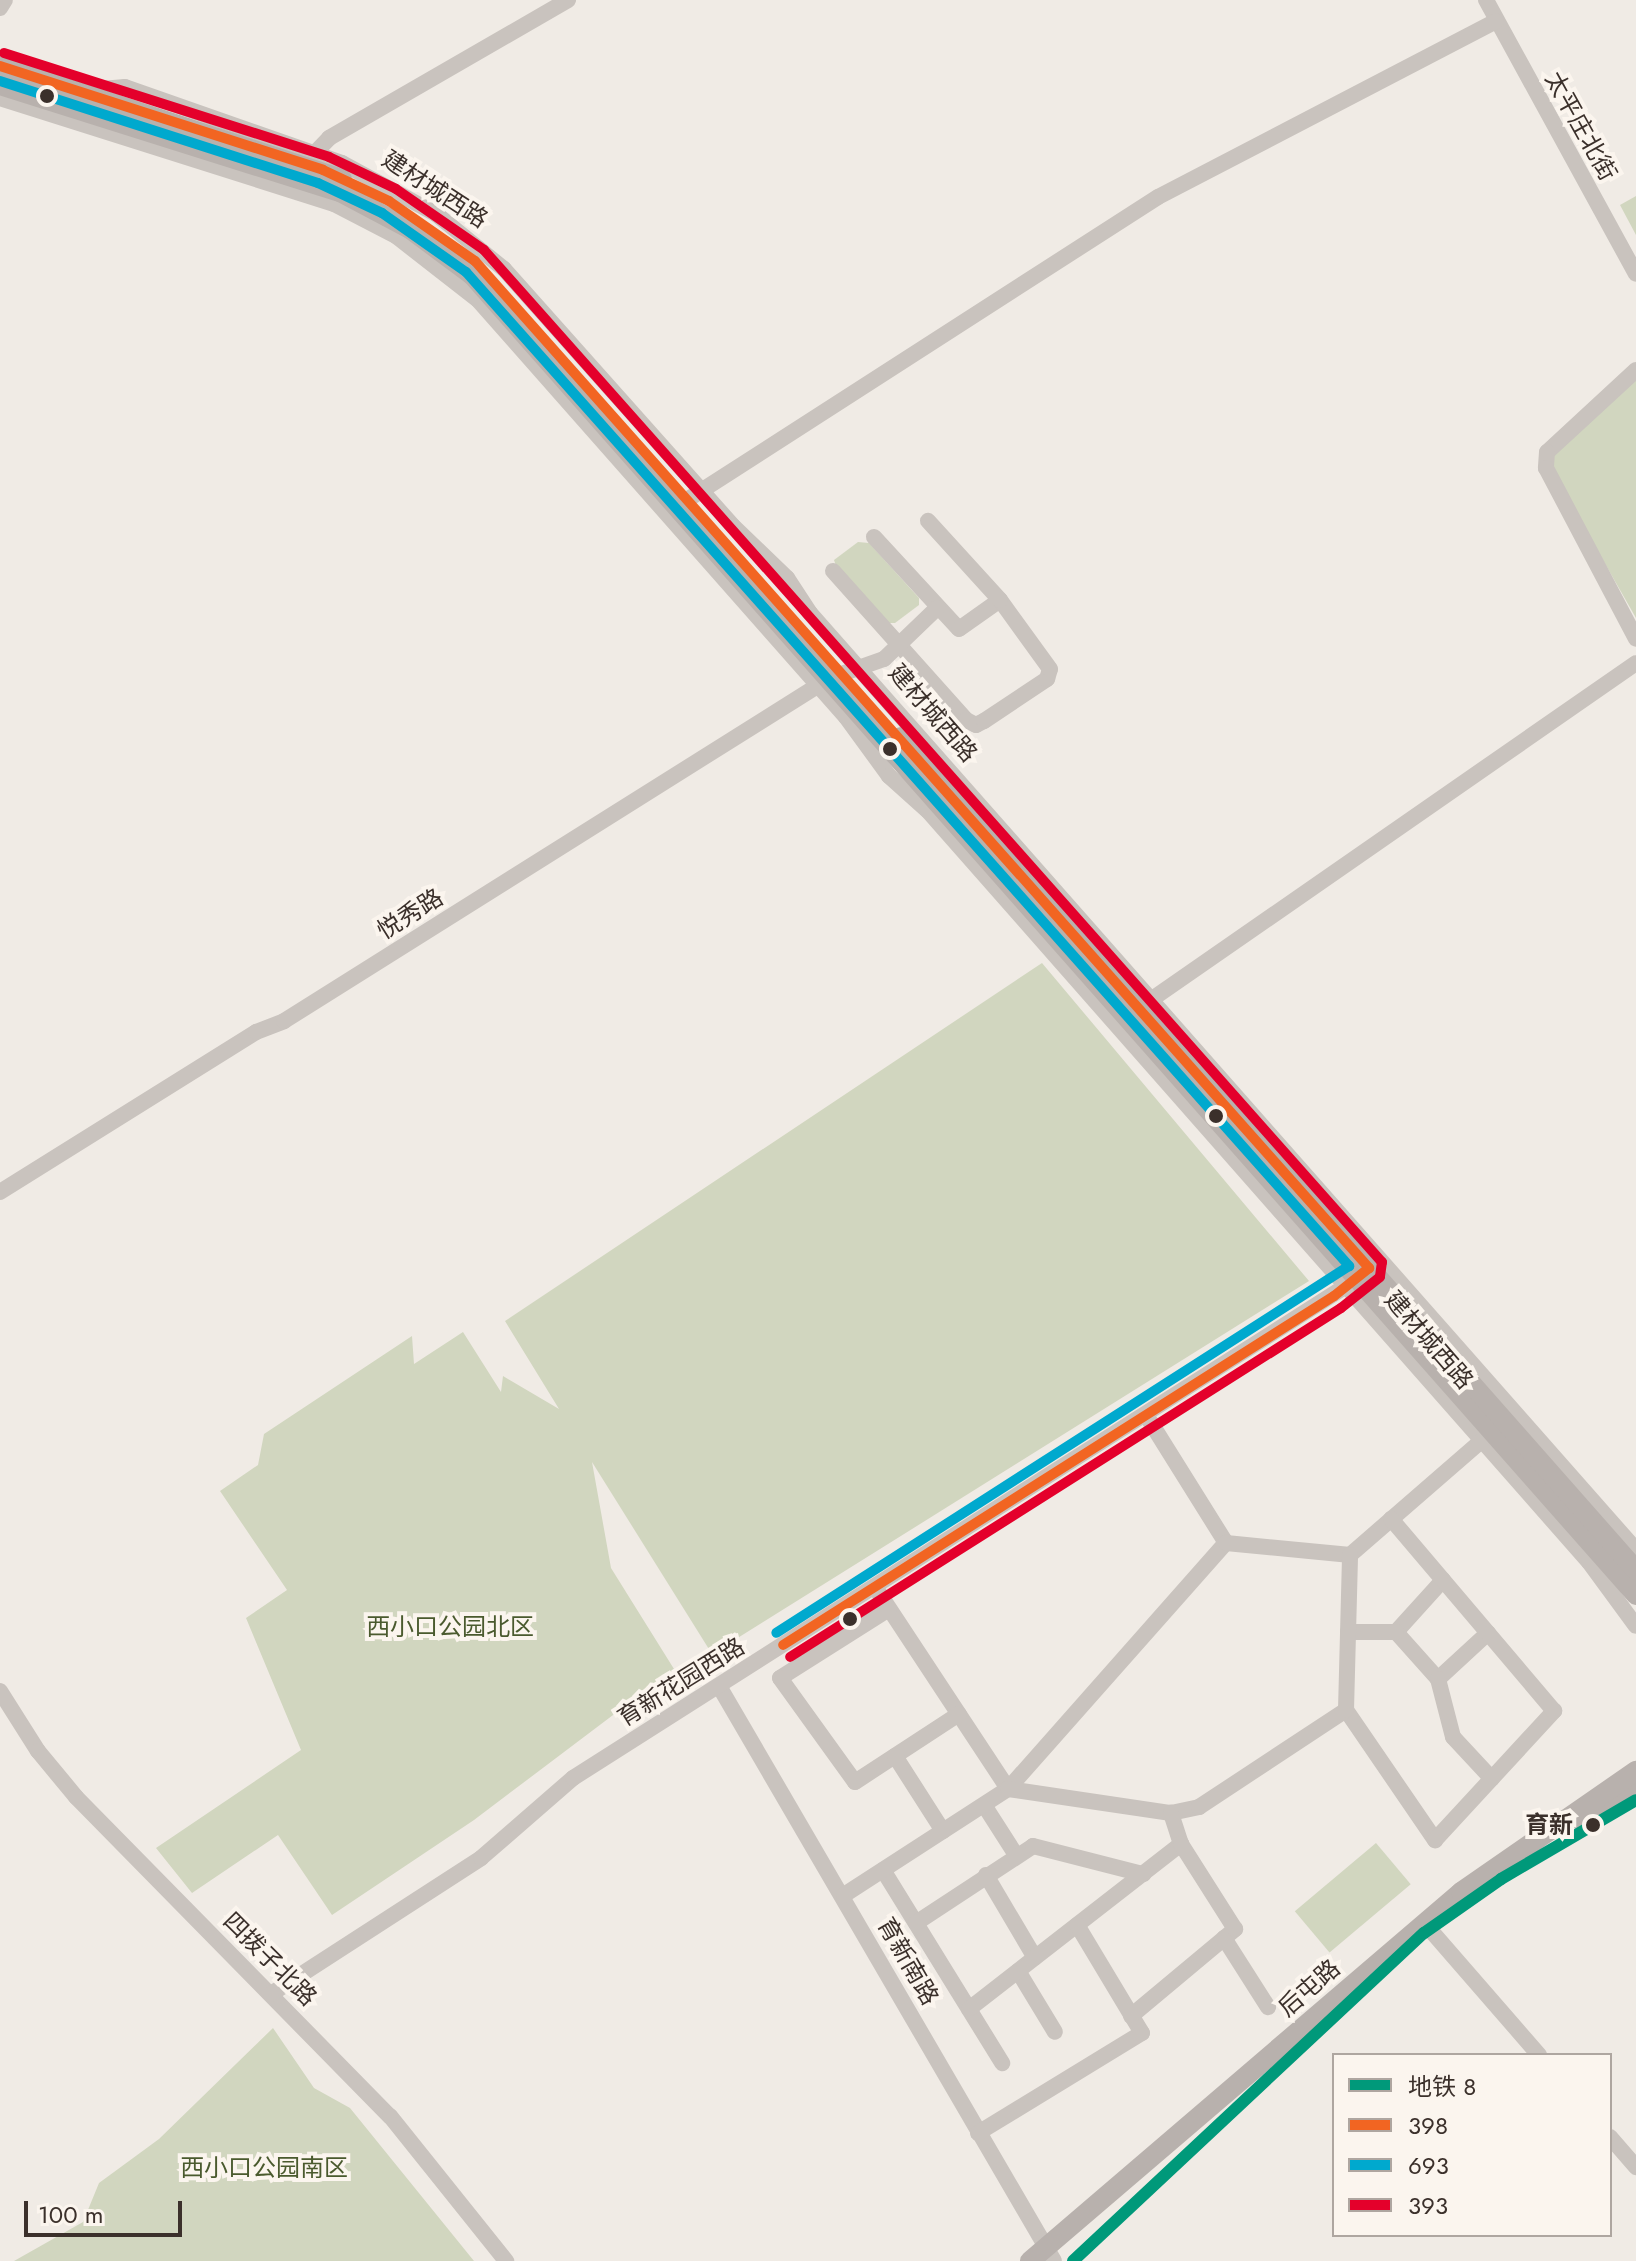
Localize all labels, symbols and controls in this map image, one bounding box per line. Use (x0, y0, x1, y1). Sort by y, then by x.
street label: 太平庄北街 (1539, 67, 1623, 185)
unlabelled marker (39, 88, 55, 104)
street label: 建材城西路 (377, 144, 493, 234)
street label: 建材城西路 (883, 658, 983, 768)
unlabelled marker (882, 741, 898, 757)
street label: 悦秀路 (372, 883, 448, 945)
unlabelled marker (1208, 1108, 1224, 1124)
street label: 建材城西路 (1379, 1285, 1479, 1395)
unlabelled marker (842, 1611, 858, 1627)
park label: 西小口公园北区 (366, 1613, 534, 1641)
street label: 育新花园西路 (612, 1632, 750, 1732)
place label: 育新 (1525, 1811, 1573, 1839)
marker: 育新 (1580, 1812, 1606, 1838)
street label: 四拨子北路 (217, 1906, 323, 2012)
street label: 育新南路 (872, 1912, 944, 2010)
street label: 后屯路 (1272, 1954, 1346, 2022)
legend (1332, 2053, 1612, 2237)
text: 地铁 8 (1408, 2069, 1476, 2104)
text: 398 (1408, 2108, 1448, 2143)
text: 693 (1408, 2148, 1449, 2183)
park label: 西小口公园南区 (180, 2154, 348, 2182)
scale bar (28, 2185, 186, 2235)
text: 393 (1408, 2188, 1448, 2223)
text: 100 m (38, 2197, 104, 2232)

